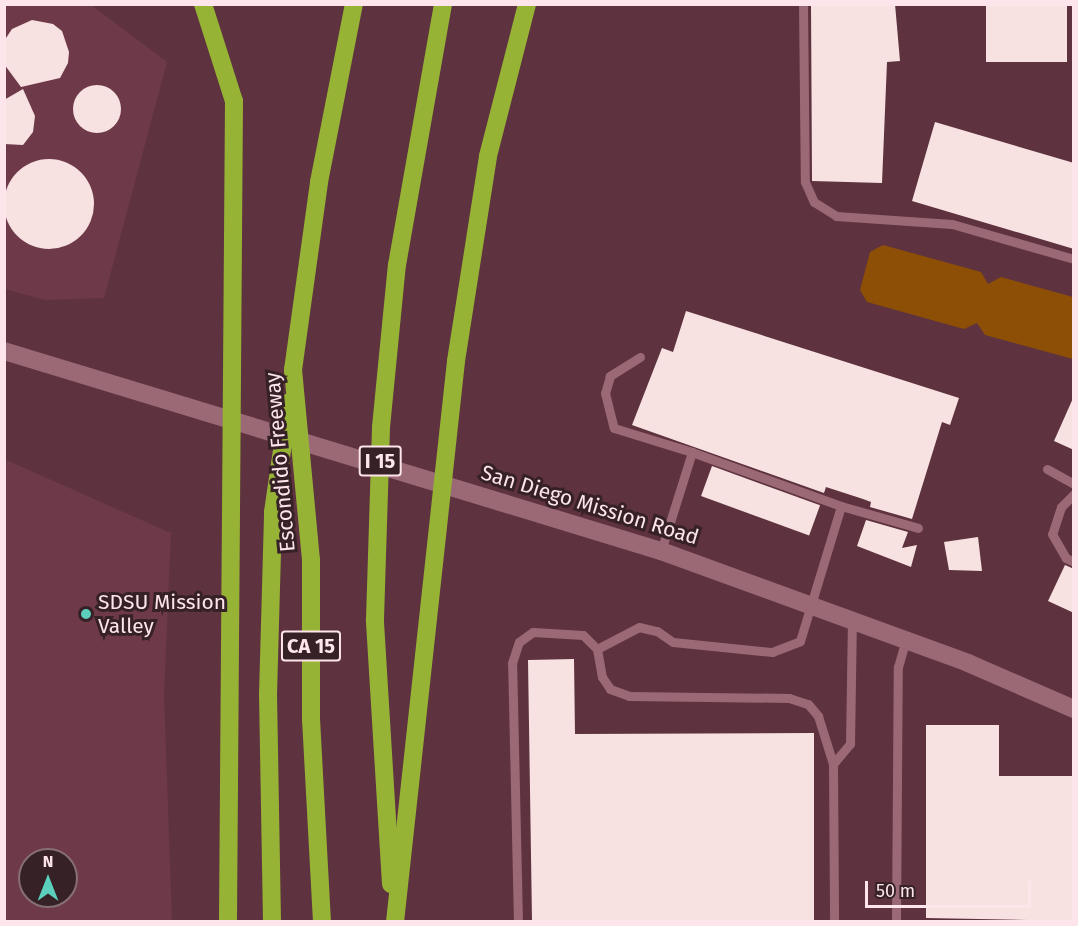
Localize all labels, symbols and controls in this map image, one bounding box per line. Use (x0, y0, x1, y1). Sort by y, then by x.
street label: Escondido Freeway (260, 371, 300, 553)
road number: I 15 (358, 444, 403, 478)
street label: San Diego Mission Road (478, 460, 702, 550)
place label: SDSU Mission Valley (98, 589, 226, 639)
marker: SDSU Mission Valley (79, 607, 93, 621)
road number: CA 15 (280, 629, 342, 663)
north arrow (18, 848, 78, 908)
text: N (43, 852, 53, 871)
scale bar (868, 869, 1034, 907)
text: 50 m (876, 880, 915, 902)

